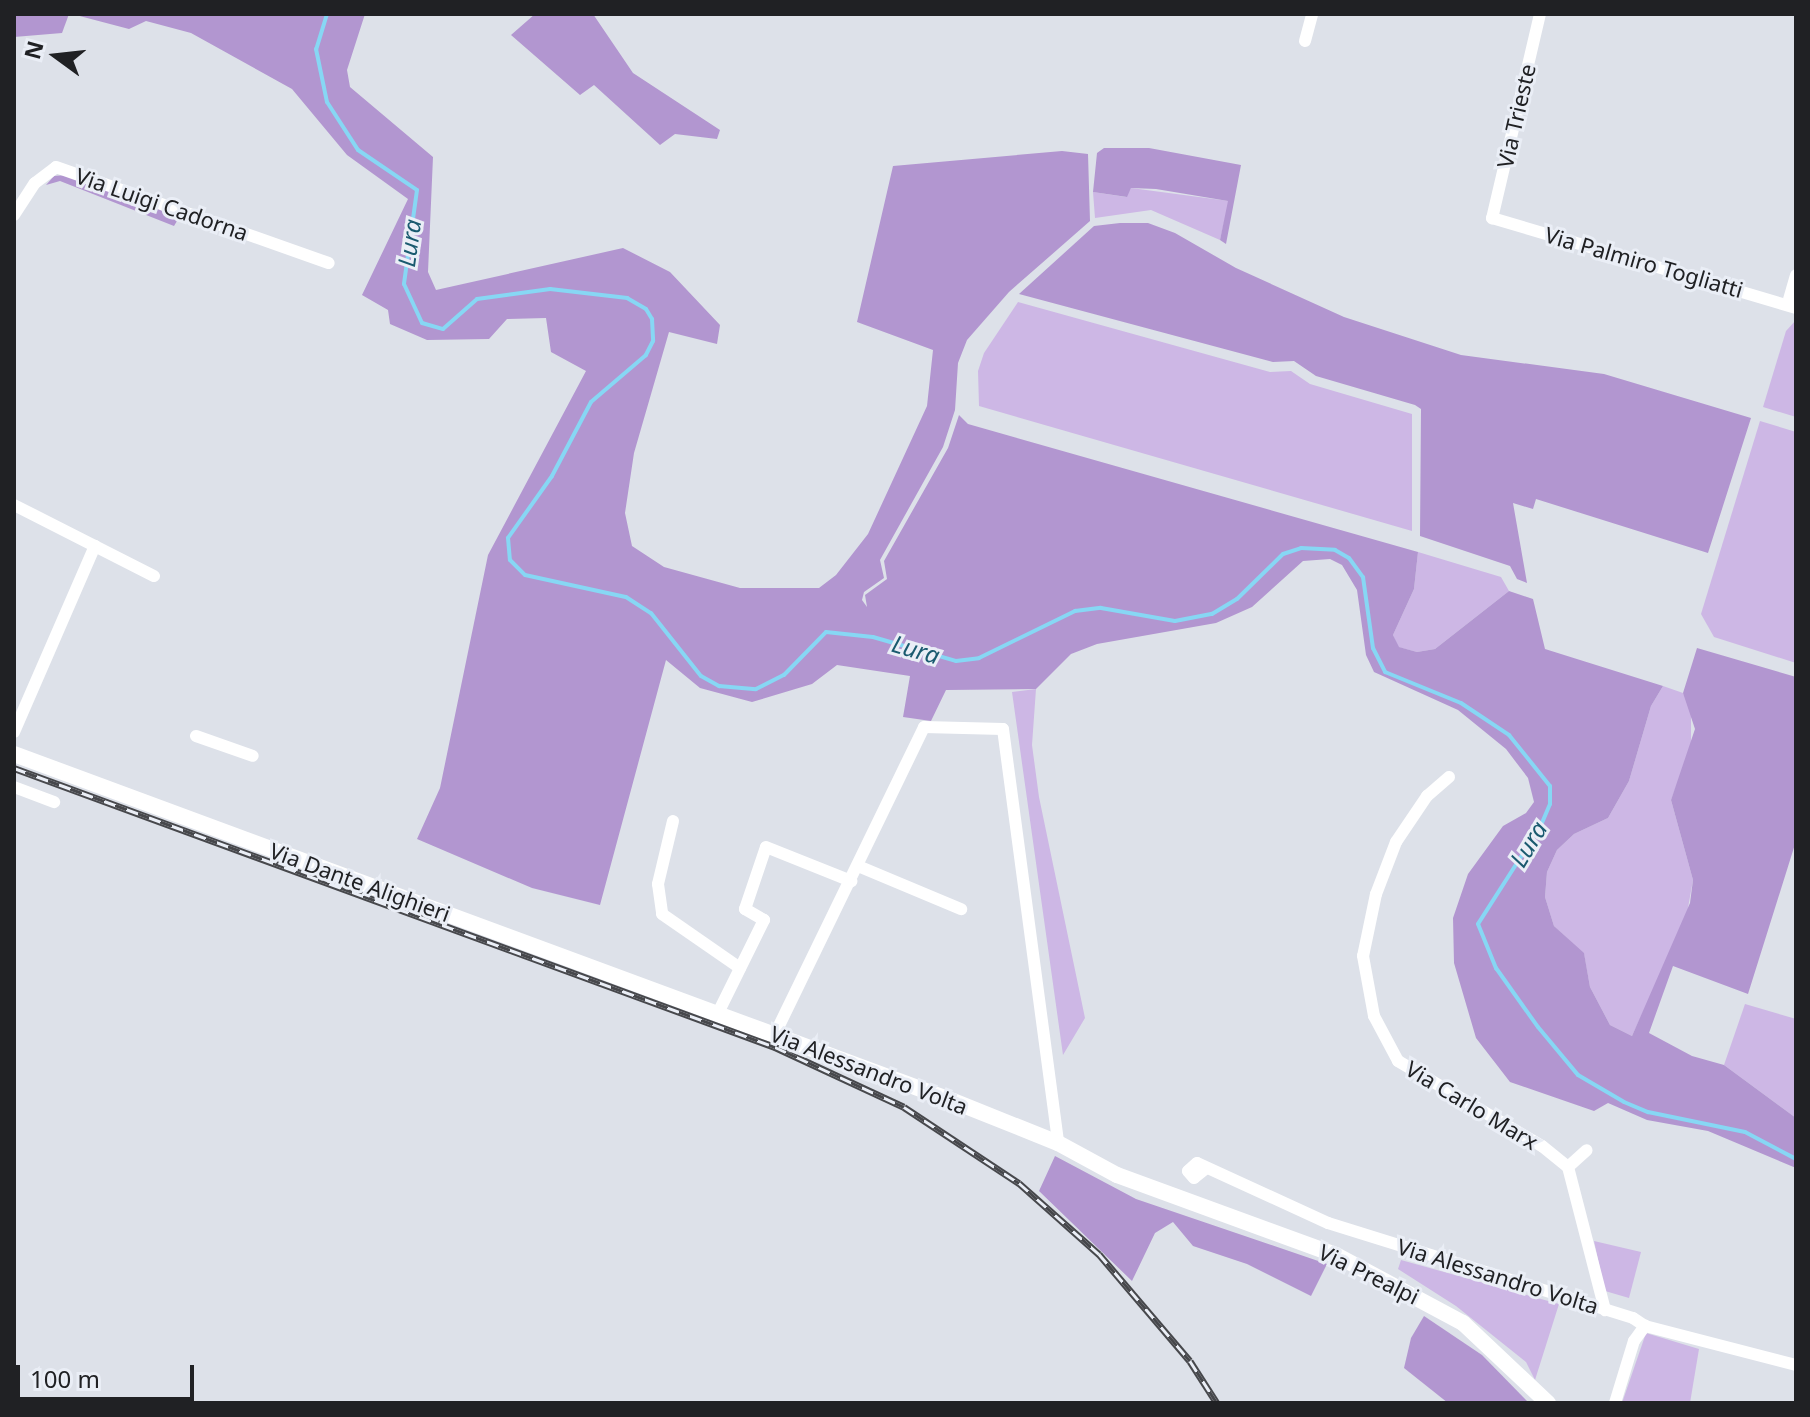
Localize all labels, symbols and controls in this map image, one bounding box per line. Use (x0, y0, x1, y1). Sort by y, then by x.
north arrow (16, 16, 96, 96)
text: N (16, 37, 50, 62)
street label: Via Trieste (1491, 61, 1541, 171)
street label: Via Luigi Cadorna (72, 162, 252, 246)
water label: Lura (391, 217, 427, 269)
street label: Via Palmiro Togliatti (1542, 221, 1746, 303)
water label: Lura (889, 629, 943, 669)
water label: Lura (1503, 816, 1553, 872)
street label: Via Dante Alighieri (266, 837, 454, 927)
street label: Via Alessandro Volta (767, 1020, 971, 1120)
street label: Via Carlo Marx (1401, 1055, 1543, 1155)
street label: Via Alessandro Volta (1394, 1233, 1602, 1319)
street label: Via Prealpi (1314, 1238, 1424, 1310)
scale bar (20, 1349, 198, 1399)
text: 100 m (30, 1362, 100, 1395)

